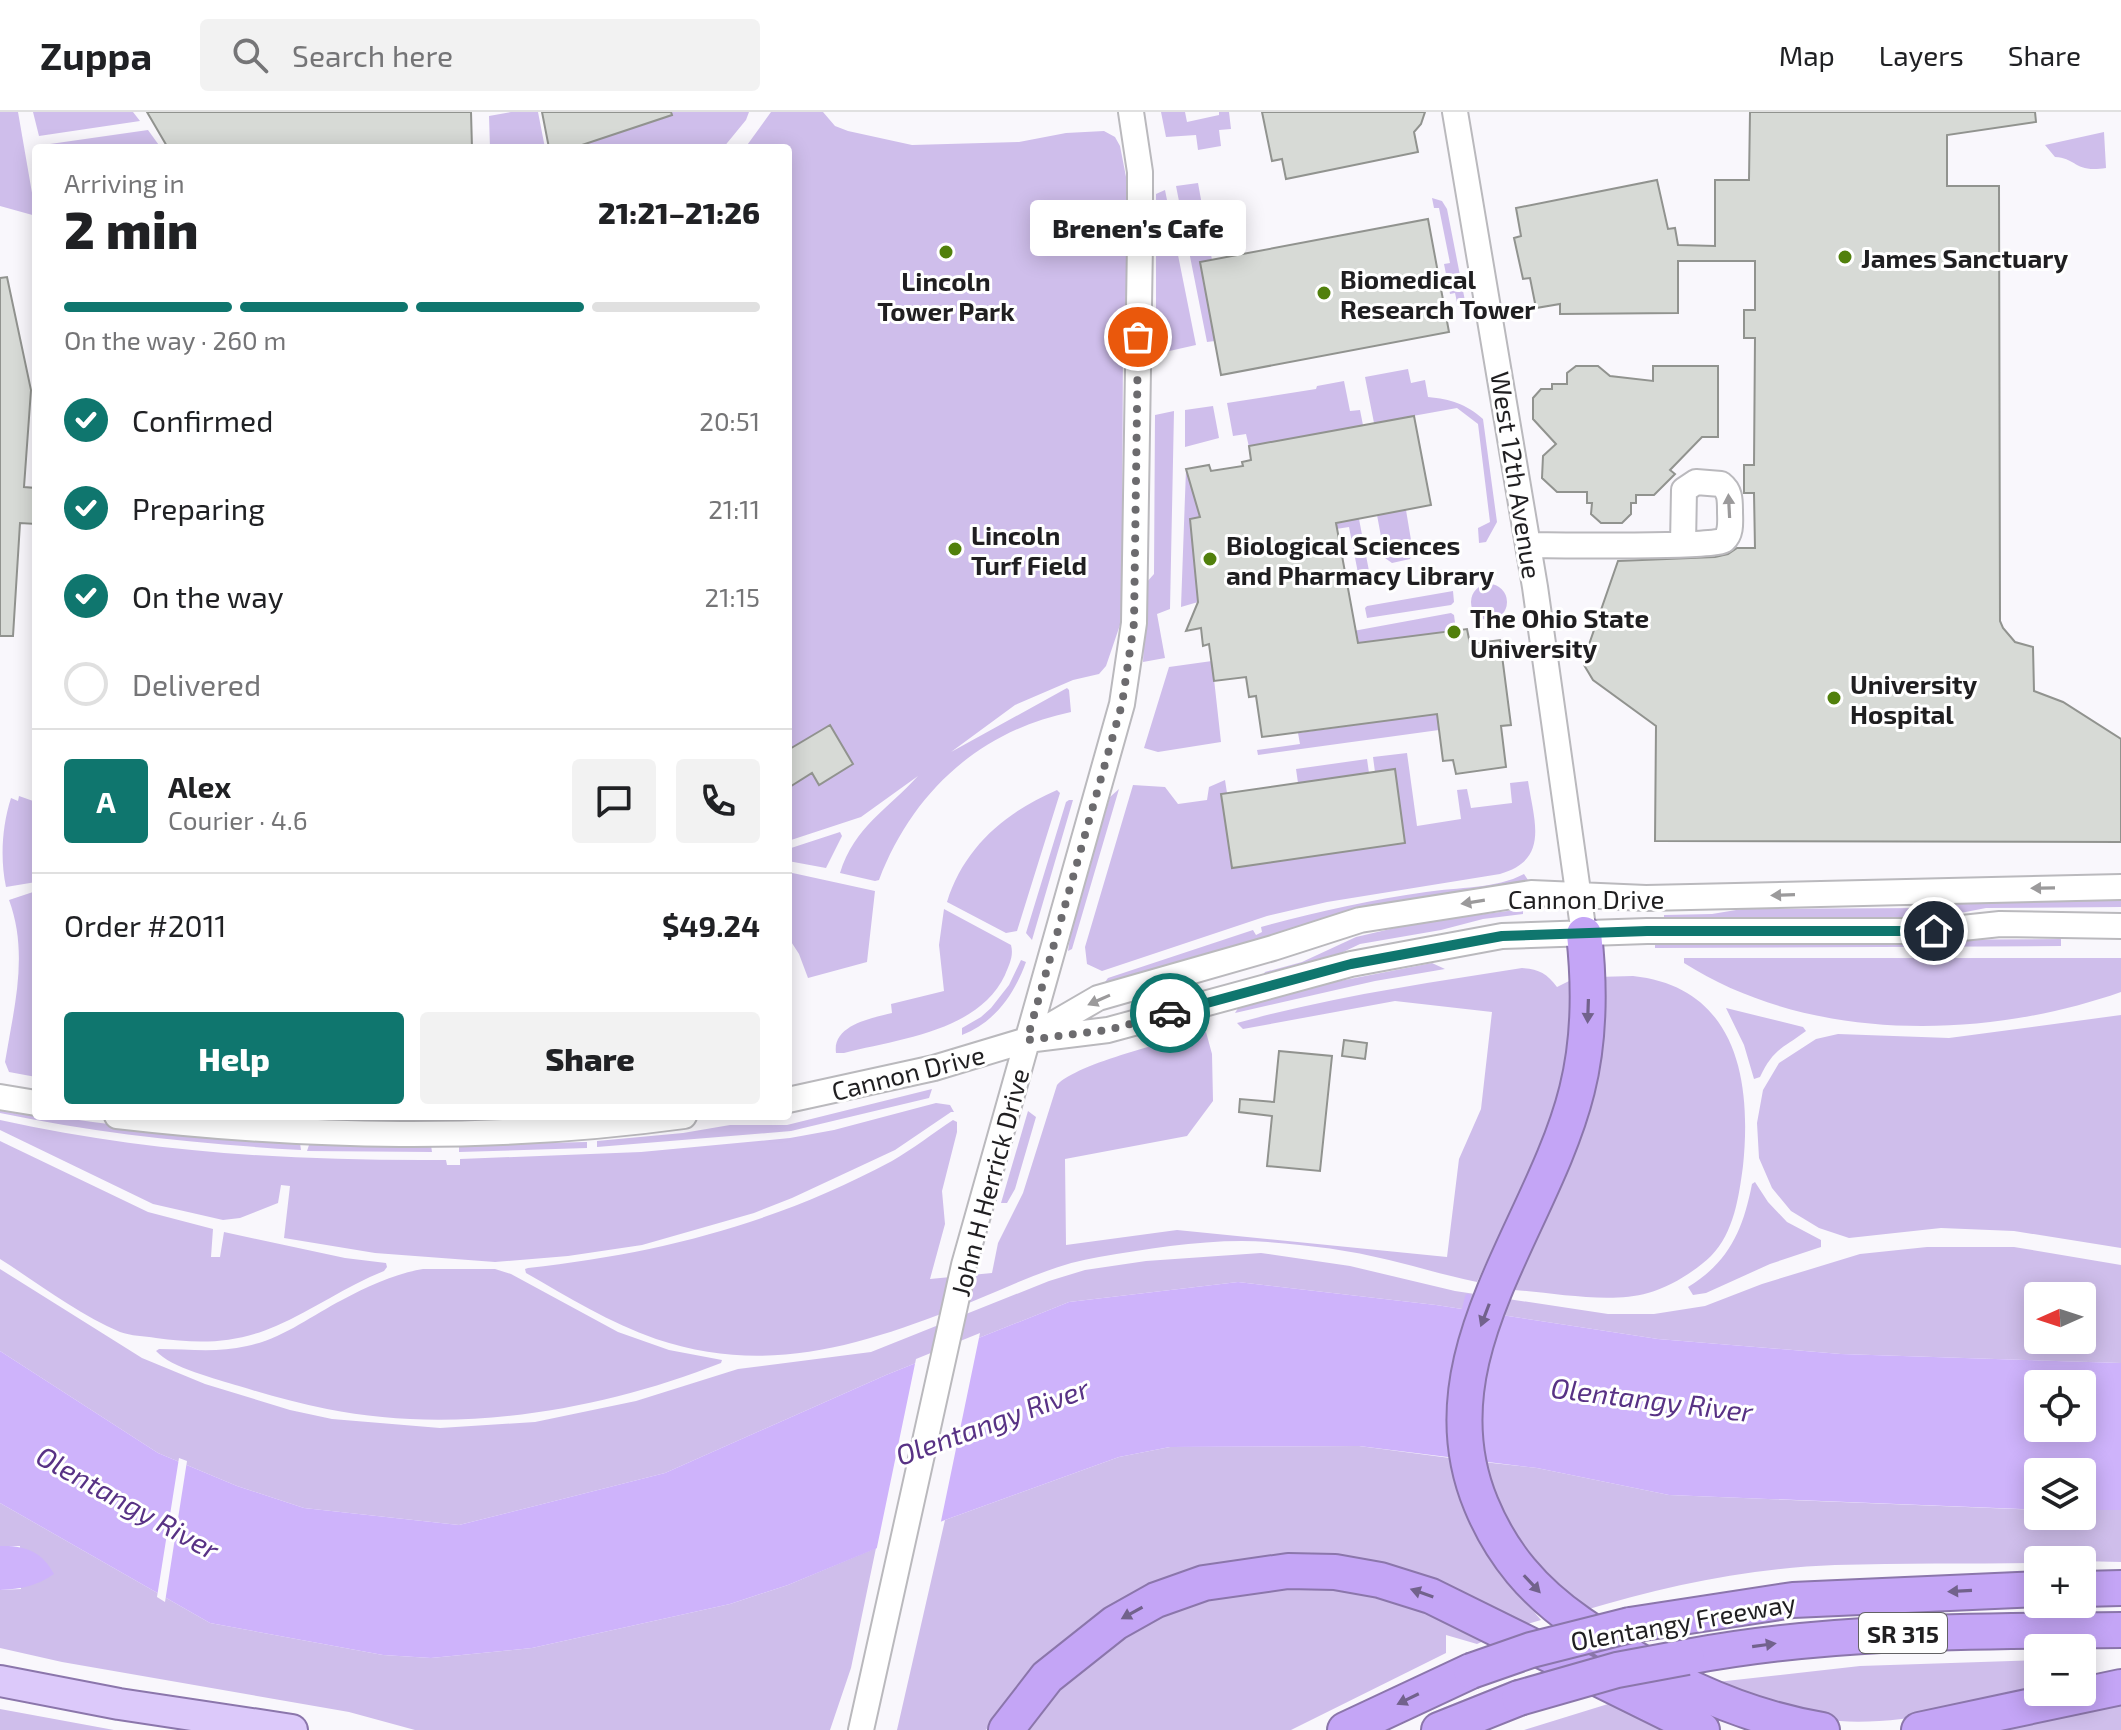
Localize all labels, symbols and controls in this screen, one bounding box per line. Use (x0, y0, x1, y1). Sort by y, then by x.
search box (200, 19, 760, 91)
text: Zuppa (40, 32, 152, 78)
icon: search (228, 33, 272, 77)
text: Search here (292, 37, 453, 73)
text: Map (1779, 38, 1835, 72)
text: Layers (1879, 38, 1964, 72)
text: Share (2008, 38, 2081, 72)
text: Arriving in (64, 167, 185, 198)
text: 21:21–21:26 (598, 194, 760, 230)
text: 2 min (64, 197, 199, 259)
callout: Brenen’s Cafe (1030, 201, 1246, 257)
text: Brenen’s Cafe (1052, 212, 1224, 243)
place label: James Sanctuary (1861, 242, 2068, 274)
marker: Lincoln Tower Park (937, 243, 955, 261)
marker: James Sanctuary (1836, 248, 1854, 266)
place label: Biomedical Research Tower (1340, 263, 1535, 324)
place label: Lincoln Tower Park (877, 265, 1015, 326)
marker: Biomedical Research Tower (1315, 284, 1333, 302)
pin (1104, 303, 1172, 371)
icon: bag (1116, 315, 1160, 359)
text: On the way · 260 m (64, 324, 286, 355)
street label: West 12th Avenue (1485, 369, 1549, 581)
icon: check (64, 398, 108, 442)
text: Confirmed (132, 402, 273, 438)
text: 20:51 (699, 405, 760, 436)
icon: check (64, 486, 108, 530)
text: Preparing (132, 490, 265, 526)
text: 21:11 (708, 493, 760, 524)
one-way arrow (1722, 493, 1735, 518)
place label: Lincoln Turf Field (971, 519, 1087, 580)
place label: Biological Sciences and Pharmacy Library (1226, 529, 1494, 591)
marker: Lincoln Turf Field (946, 540, 964, 558)
marker: Biological Sciences and Pharmacy Library (1201, 550, 1219, 568)
icon: check (64, 574, 108, 618)
text: On the way (132, 578, 284, 614)
text: 21:15 (705, 581, 760, 612)
place label: The Ohio State University (1470, 602, 1649, 664)
marker: The Ohio State University (1445, 623, 1463, 641)
text: Delivered (132, 666, 261, 702)
place label: University Hospital (1850, 668, 1978, 729)
marker: University Hospital (1825, 689, 1843, 707)
button: chat (572, 759, 656, 843)
button: phone (676, 759, 760, 843)
text: Alex (168, 768, 231, 804)
text: A (96, 783, 116, 819)
text: Courier · 4.6 (168, 804, 308, 835)
one-way arrow (2030, 882, 2055, 894)
street label: Cannon Drive (1508, 883, 1664, 914)
one-way arrow (1770, 888, 1795, 901)
one-way arrow (1460, 896, 1485, 909)
pin (1900, 897, 1968, 965)
text: Order #2011 (64, 907, 227, 943)
text: $49.24 (662, 907, 760, 943)
icon: home (1912, 909, 1956, 953)
courier (1130, 973, 1210, 1053)
icon: car (1148, 991, 1192, 1035)
one-way arrow (1087, 993, 1110, 1007)
one-way arrow (1581, 999, 1594, 1024)
button: Help (64, 1012, 404, 1104)
button: Share (420, 1012, 760, 1104)
street label: Cannon Drive (828, 1038, 988, 1106)
street label: John H Herrick Drive (944, 1065, 1034, 1299)
north arrow (2024, 1282, 2096, 1354)
map controls (2024, 1282, 2096, 1706)
one-way arrow (1478, 1303, 1491, 1327)
water label: Olentangy River (891, 1370, 1094, 1472)
water label: Olentangy River (1549, 1370, 1756, 1428)
button: locate (2024, 1370, 2096, 1442)
water label: Olentangy River (31, 1438, 226, 1567)
button: layers (2024, 1458, 2096, 1530)
button: + (2024, 1546, 2096, 1618)
one-way arrow (1522, 1574, 1540, 1593)
one-way arrow (1947, 1585, 1972, 1598)
street label: Olentangy Freeway (1568, 1586, 1798, 1656)
one-way arrow (1410, 1587, 1434, 1599)
one-way arrow (1121, 1606, 1143, 1620)
road number: SR 315 (1859, 1613, 1947, 1653)
button: − (2024, 1634, 2096, 1706)
one-way arrow (1752, 1638, 1777, 1651)
one-way arrow (1396, 1693, 1419, 1706)

